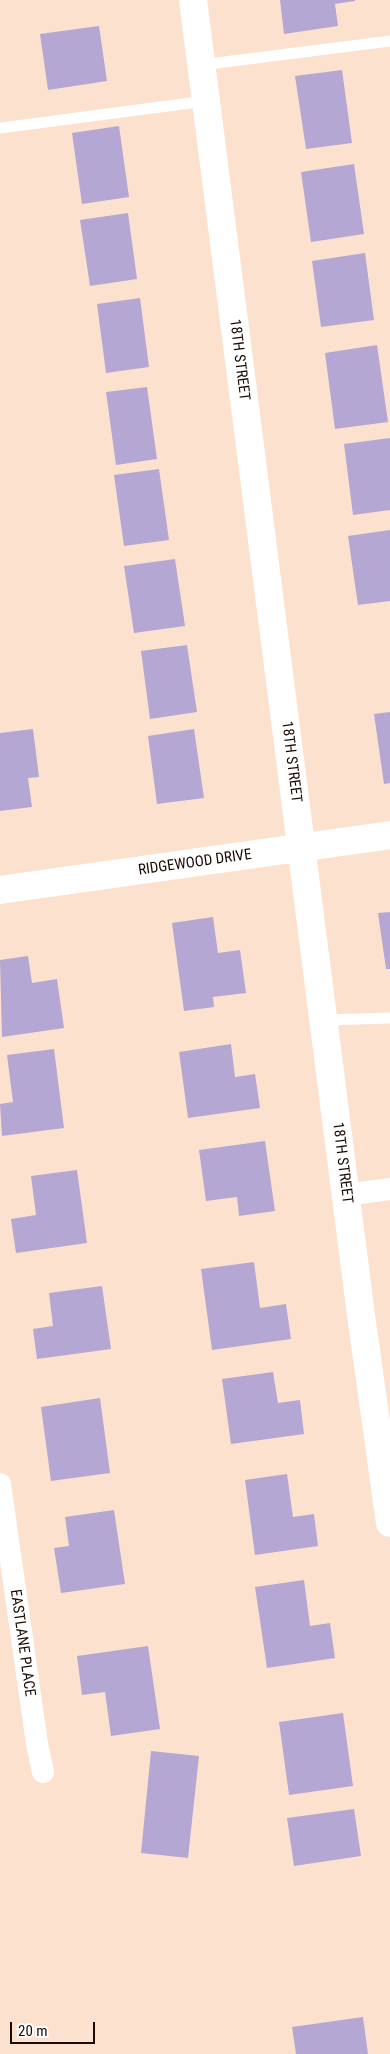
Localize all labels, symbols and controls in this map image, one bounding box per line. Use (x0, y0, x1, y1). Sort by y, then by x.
street label: 18TH STREET (225, 318, 253, 402)
street label: 18TH STREET (277, 720, 305, 804)
street label: RIDGEWOOD DRIVE (137, 846, 253, 880)
street label: 18TH STREET (328, 1121, 356, 1205)
street label: EASTLANE PLACE (6, 1588, 38, 1698)
scale bar (12, 2012, 98, 2044)
text: 20 m (18, 2022, 48, 2040)

